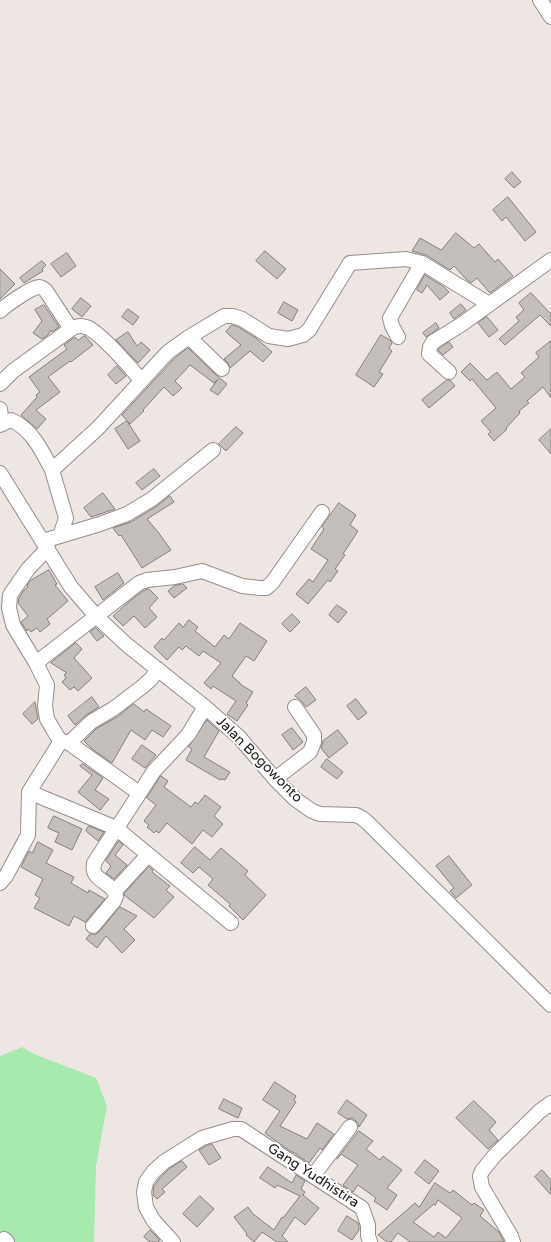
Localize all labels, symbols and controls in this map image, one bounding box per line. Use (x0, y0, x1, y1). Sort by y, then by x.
street label: Jalan Bogowonto (212, 713, 306, 807)
street label: Gang Yudhistira (264, 1140, 362, 1212)

